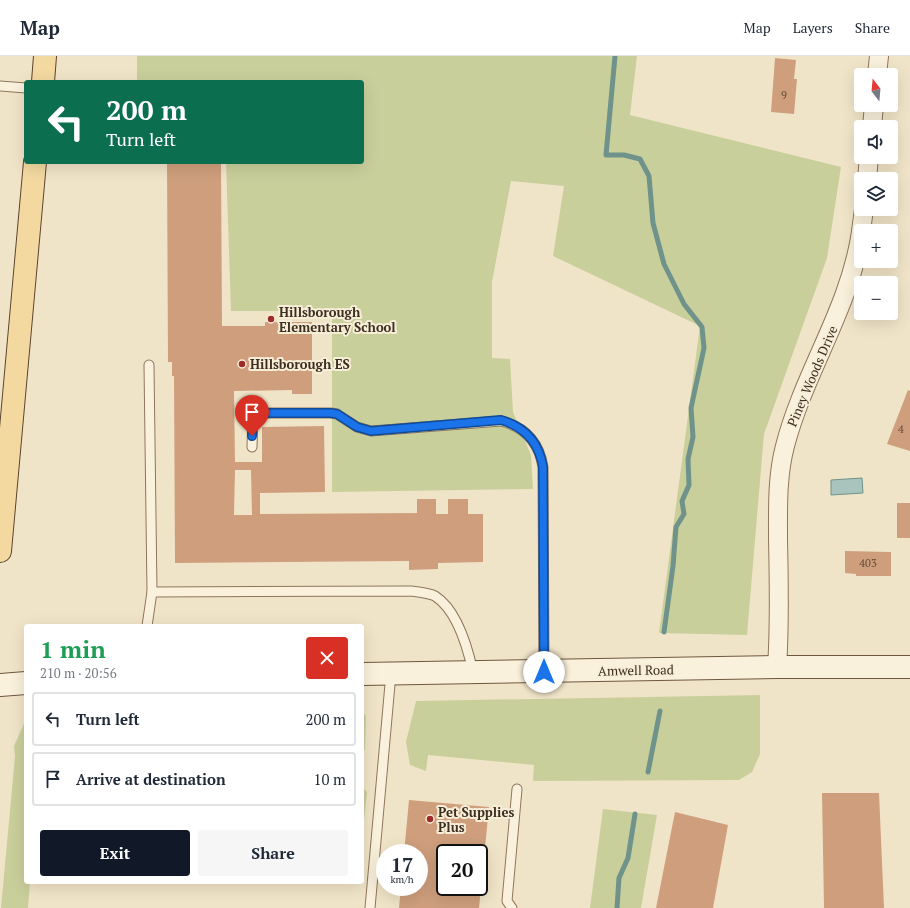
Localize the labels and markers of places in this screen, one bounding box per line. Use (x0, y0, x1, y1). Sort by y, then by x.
place label: Hillsborough Elementary School (279, 303, 396, 336)
marker: Hillsborough Elementary School (266, 314, 276, 324)
place label: Hillsborough ES (250, 355, 350, 373)
marker: Hillsborough ES (237, 359, 247, 369)
pin (235, 395, 269, 436)
place label: Pet Supplies Plus (438, 803, 514, 836)
marker: Pet Supplies Plus (425, 814, 435, 824)

